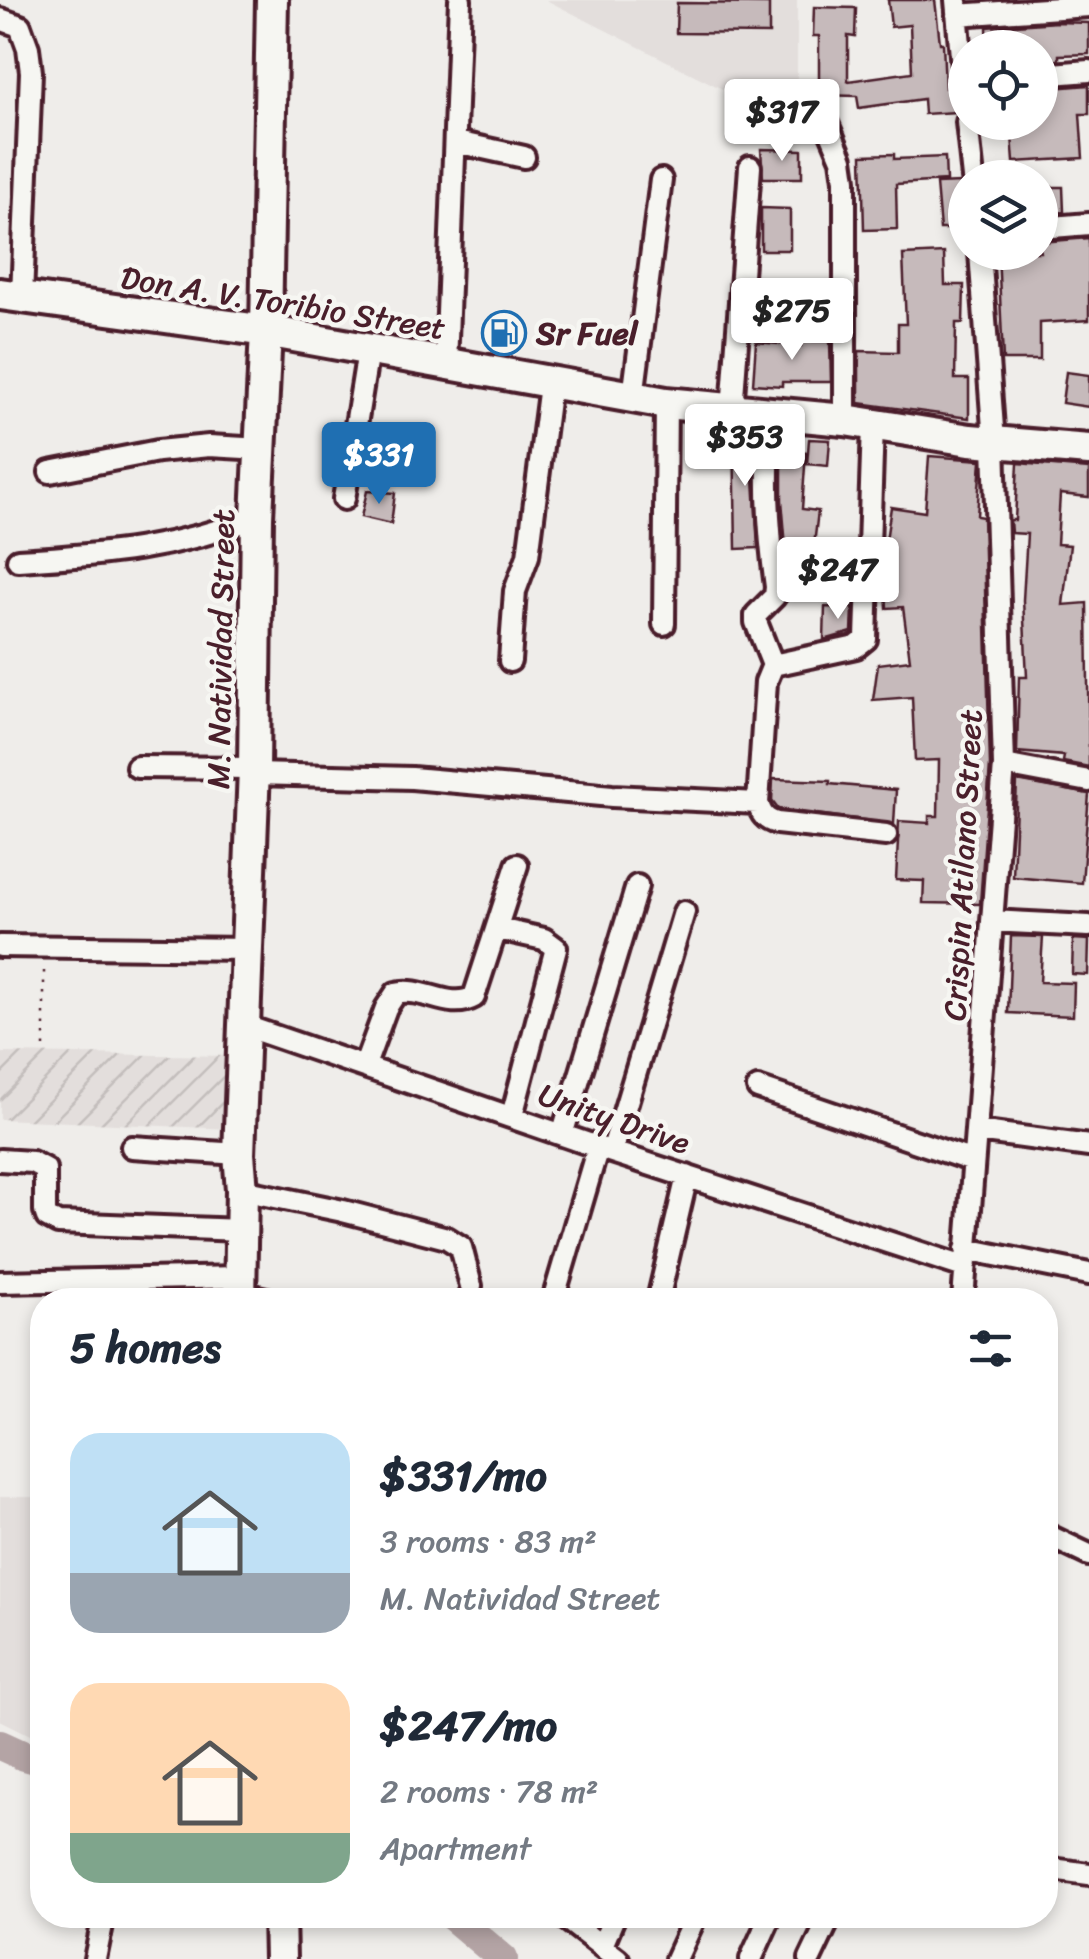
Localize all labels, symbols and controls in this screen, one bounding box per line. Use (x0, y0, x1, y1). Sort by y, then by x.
map controls (948, 30, 1058, 270)
button: locate (948, 30, 1058, 140)
pin: $317 (723, 79, 841, 164)
text: $317 (746, 83, 818, 140)
button: layers (948, 160, 1058, 270)
street label: Don A. V. Toribio Street (116, 249, 450, 357)
pin: $275 (733, 278, 851, 363)
text: $275 (753, 282, 831, 339)
place label: Sr Fuel (535, 305, 640, 362)
fuel station icon: Sr Fuel (481, 310, 527, 356)
pin: $353 (686, 404, 804, 489)
text: $353 (707, 408, 783, 465)
pin: $331 (320, 422, 438, 507)
text: $331 (344, 426, 414, 483)
street label: M. Natividad Street (190, 508, 252, 790)
pin: $247 (779, 537, 897, 622)
text: $247 (799, 541, 877, 598)
street label: Crispin Atilano Street (926, 708, 1000, 1022)
street label: Unity Drive (530, 1066, 698, 1172)
text: 5 homes (70, 1311, 221, 1385)
icon: filters (963, 1321, 1018, 1376)
text: $331/mo (380, 1439, 547, 1513)
icon: home (150, 1473, 270, 1593)
text: 3 rooms · 83 m² (380, 1513, 597, 1570)
text: M. Natividad Street (380, 1570, 660, 1627)
text: $247/mo (380, 1689, 557, 1763)
icon: home (150, 1723, 270, 1843)
text: 2 rooms · 78 m² (380, 1763, 598, 1820)
text: Apartment (380, 1820, 531, 1877)

